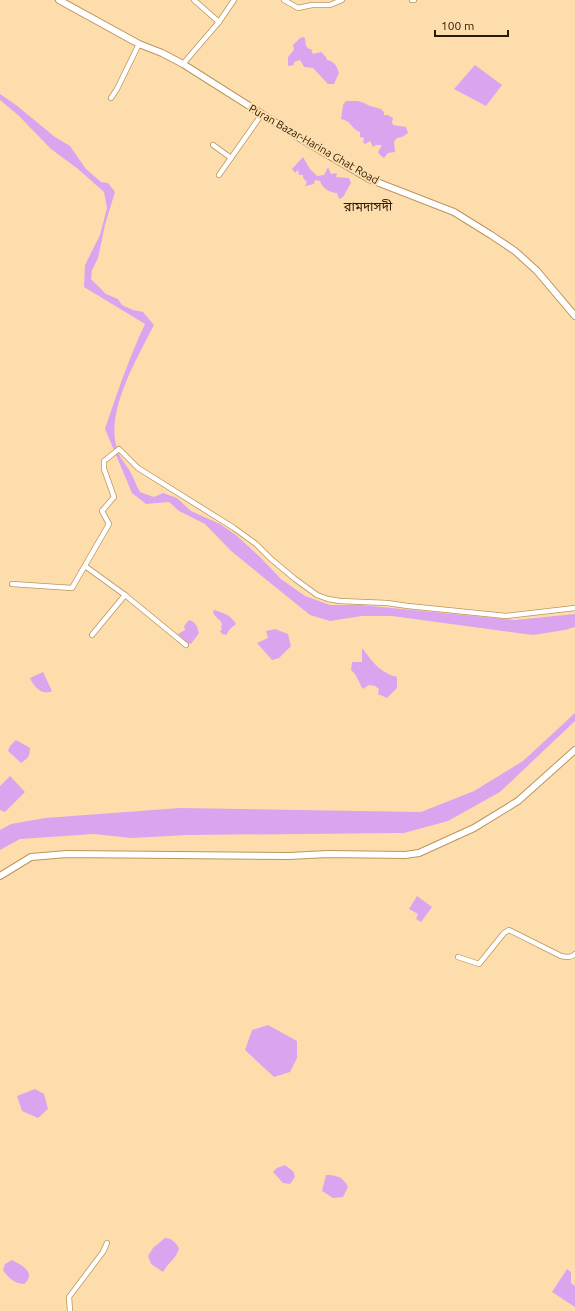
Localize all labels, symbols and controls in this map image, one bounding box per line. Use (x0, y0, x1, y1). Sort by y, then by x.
scale bar (435, 12, 508, 38)
text: 100 m (441, 19, 474, 32)
street label: Puran Bazar-Harina Ghat Road (247, 102, 381, 186)
district label: রামদাসদী (343, 199, 393, 213)

